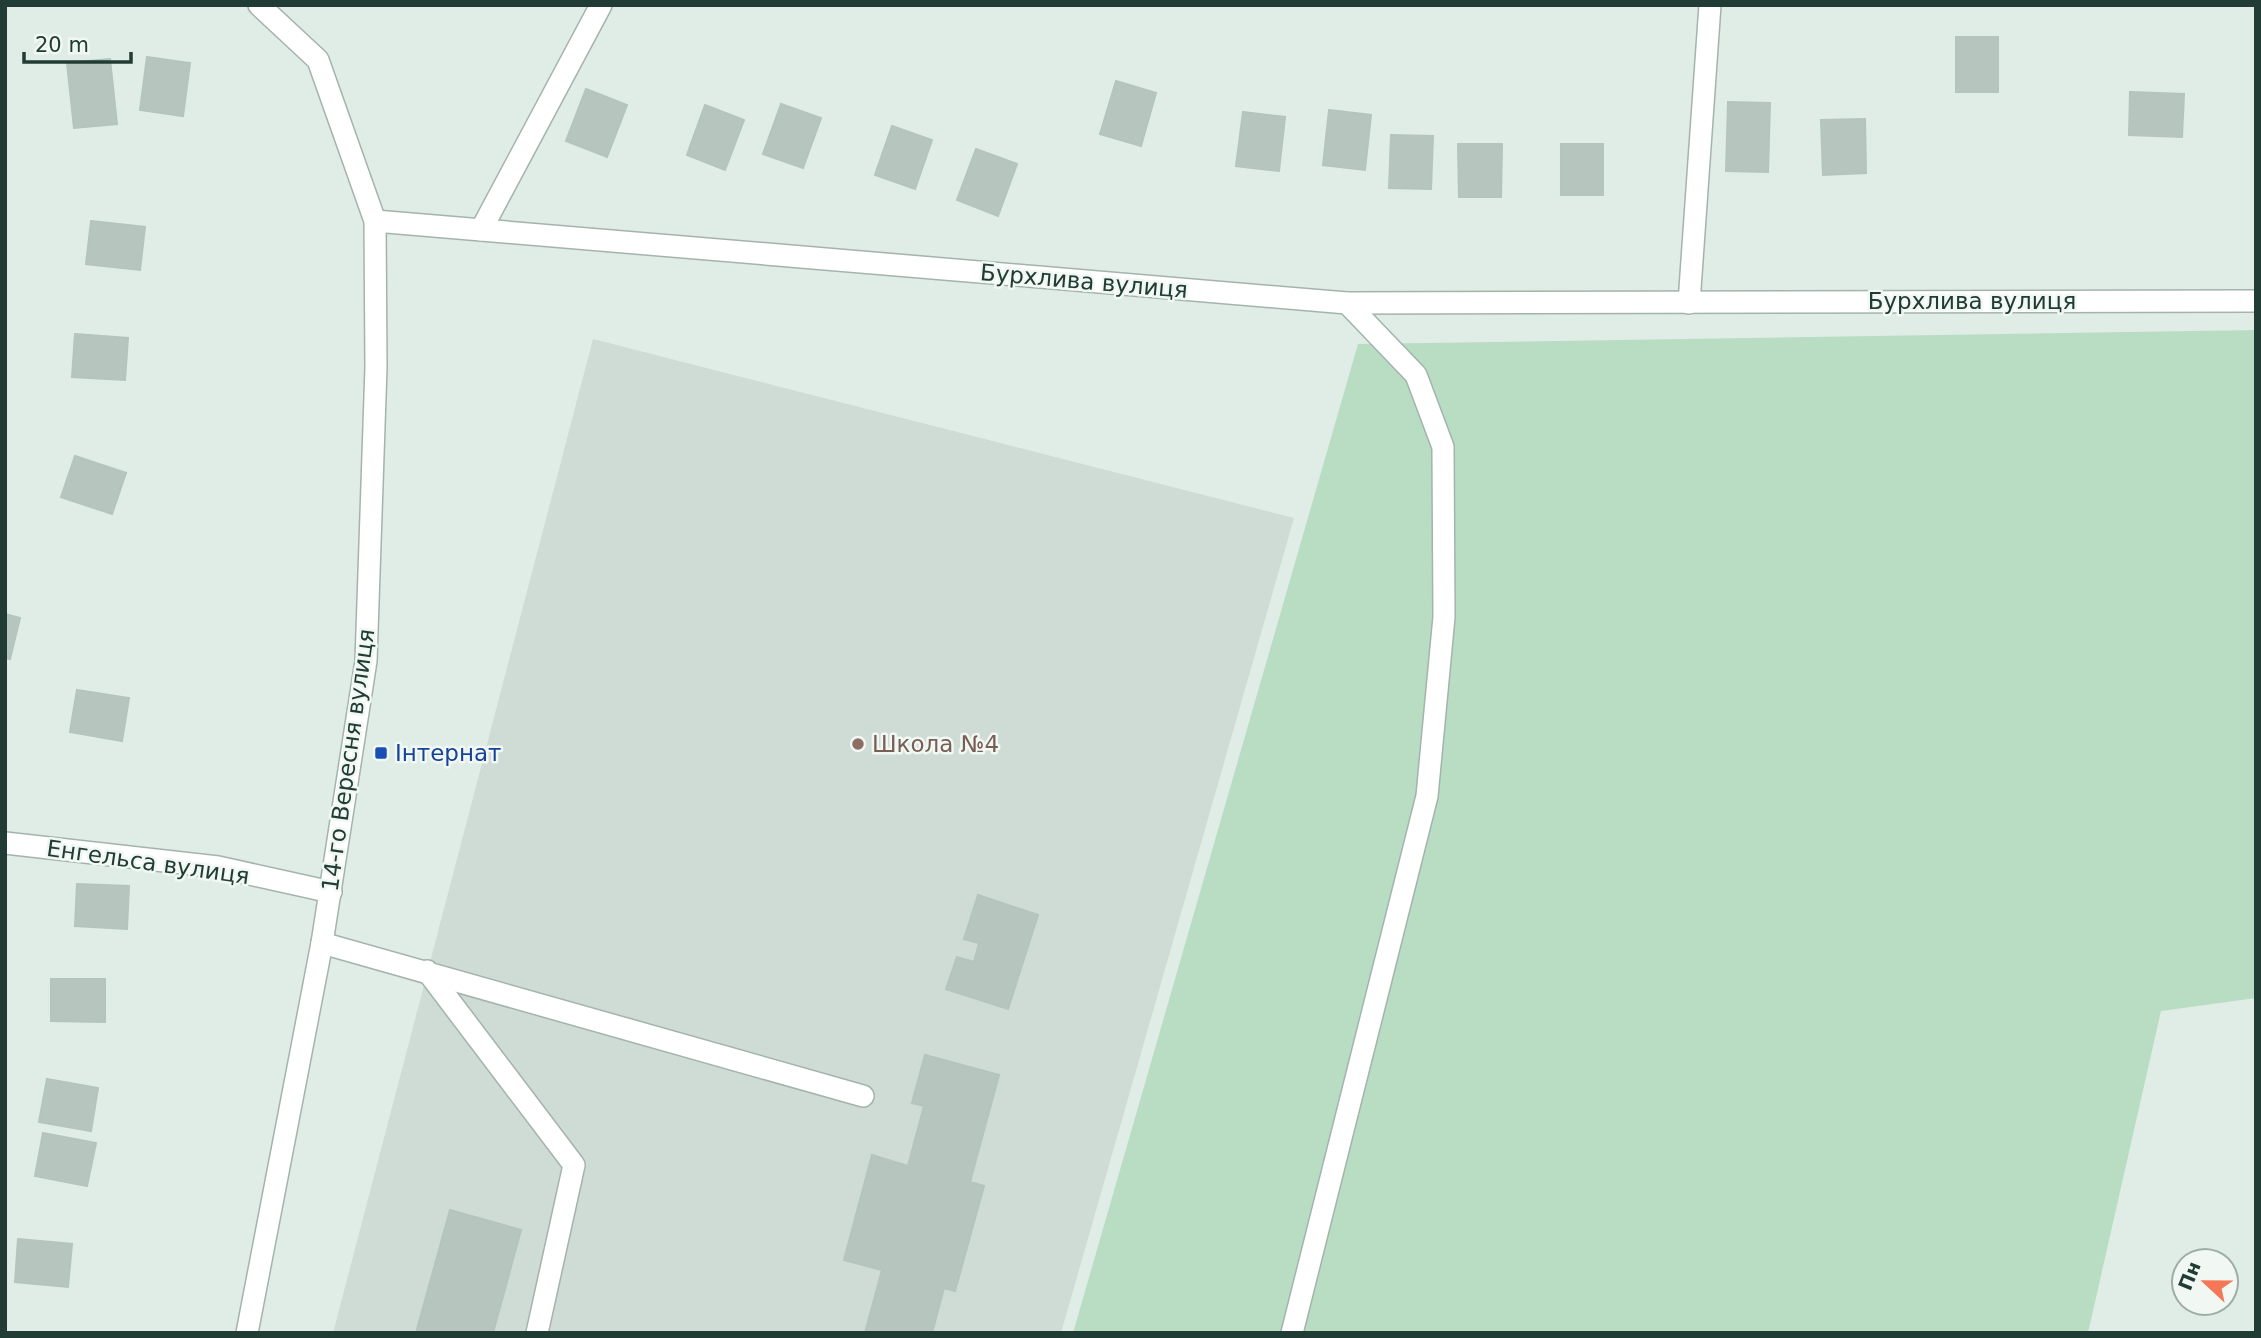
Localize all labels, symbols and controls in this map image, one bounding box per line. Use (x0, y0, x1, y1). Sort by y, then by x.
scale bar (24, 21, 131, 65)
text: 20 m (35, 33, 89, 57)
street label: Бурхлива вулиця (979, 259, 1189, 303)
street label: Бурхлива вулиця (1868, 288, 2076, 314)
street label: 14-го Вересня вулиця (317, 627, 379, 893)
place label: Школа №4 (872, 731, 999, 757)
marker: Школа №4 (850, 736, 866, 752)
place label: Інтернат (395, 740, 502, 766)
marker: Інтернат (373, 745, 389, 761)
street label: Енгельса вулиця (45, 835, 251, 889)
north arrow (2170, 1247, 2240, 1317)
text: Пн (2174, 1258, 2205, 1293)

